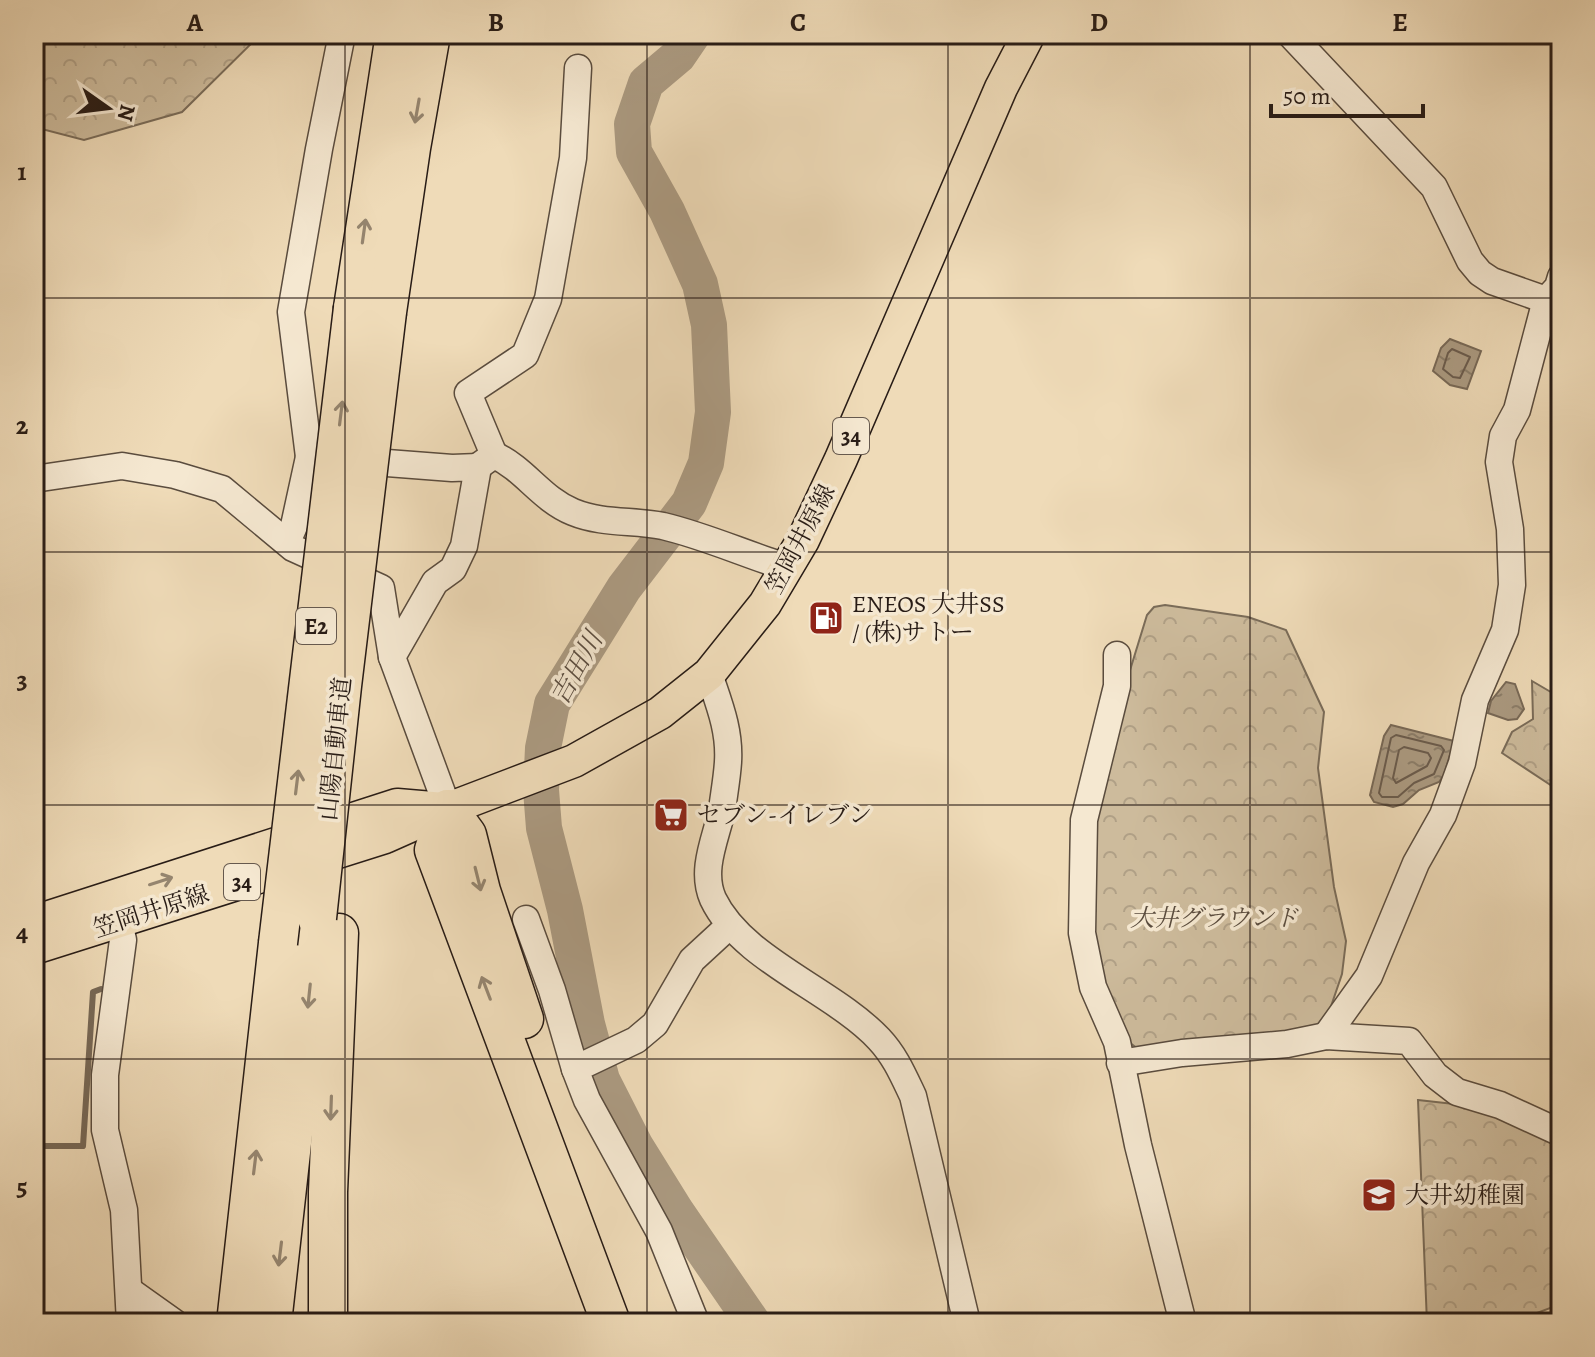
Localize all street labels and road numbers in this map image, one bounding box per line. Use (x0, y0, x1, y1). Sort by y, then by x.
road number: 34 (833, 418, 869, 454)
street label: 笠岡井原線 (758, 479, 842, 599)
road number: E2 (296, 608, 336, 644)
street label: 山陽自動車道 (312, 676, 358, 822)
road number: 34 (224, 864, 260, 900)
street label: 笠岡井原線 (89, 877, 213, 945)

